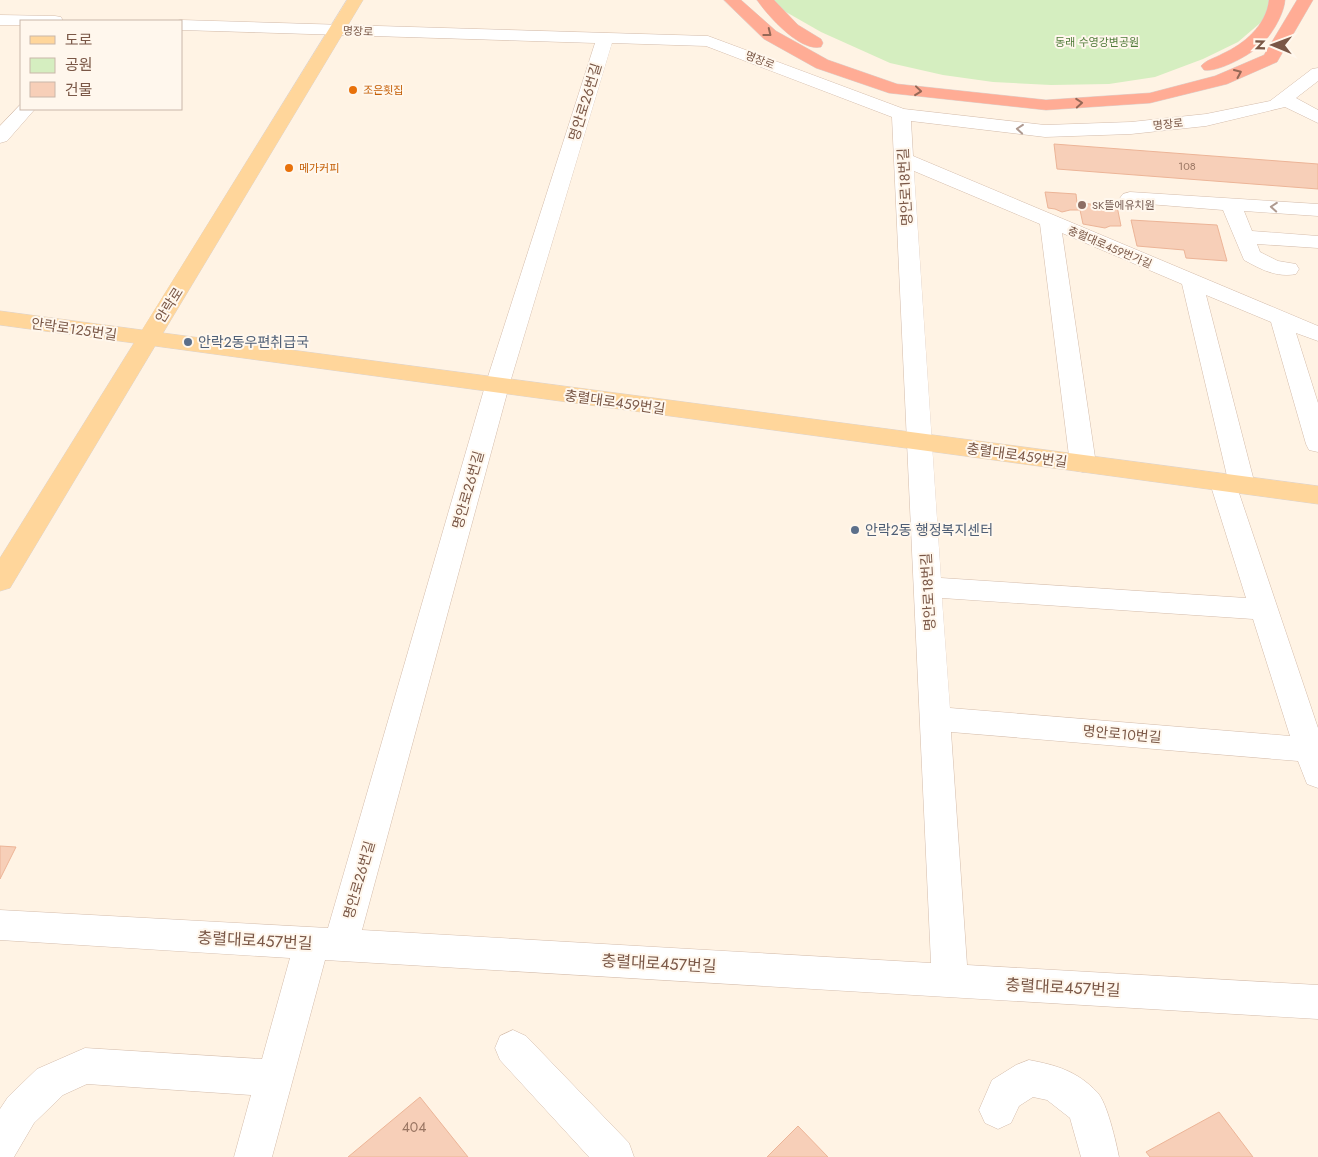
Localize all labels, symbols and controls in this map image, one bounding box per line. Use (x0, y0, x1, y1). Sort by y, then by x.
legend (20, 20, 182, 110)
north arrow (1248, 20, 1298, 70)
street label: 명장로 (343, 22, 373, 40)
one-way arrow (762, 27, 771, 35)
text: 도로 (65, 29, 93, 51)
park label: 동래 수영강변공원 (1055, 34, 1139, 50)
text: N (1250, 39, 1270, 51)
street label: 명장로 (743, 47, 777, 73)
text: 공원 (65, 54, 93, 76)
street label: 명안로26번길 (564, 61, 606, 143)
one-way arrow (1233, 68, 1242, 79)
text: 건물 (65, 79, 93, 101)
place label: 조은횟집 (363, 82, 403, 98)
marker: 조은횟집 (347, 84, 359, 96)
one-way arrow (914, 85, 922, 96)
one-way arrow (1075, 98, 1083, 109)
street label: 명장로 (1152, 114, 1184, 134)
one-way arrow (1015, 123, 1023, 134)
street label: 명안로18번길 (893, 147, 917, 227)
house number: 108 (1178, 158, 1196, 174)
place label: 메가커피 (299, 160, 339, 176)
marker: 메가커피 (283, 162, 295, 174)
place label: SK뜰에유치원 (1092, 197, 1155, 213)
marker: SK뜰에유치원 (1076, 199, 1088, 211)
one-way arrow (1270, 202, 1278, 213)
street label: 충렬대로459번가길 (1066, 222, 1154, 272)
street label: 안락로 (150, 283, 188, 327)
street label: 안락로125번길 (30, 313, 118, 345)
place label: 안락2동우편취급국 (198, 332, 309, 352)
marker: 안락2동우편취급국 (182, 336, 194, 348)
street label: 충렬대로459번길 (563, 385, 667, 419)
street label: 충렬대로459번길 (965, 438, 1069, 472)
street label: 명안로26번길 (447, 449, 489, 531)
place label: 안락2동 행정복지센터 (865, 520, 993, 540)
marker: 안락2동 행정복지센터 (849, 524, 861, 536)
street label: 명안로18번길 (916, 552, 940, 632)
street label: 명안로10번길 (1082, 721, 1162, 747)
street label: 명안로26번길 (338, 839, 380, 921)
street label: 충렬대로457번길 (197, 926, 313, 955)
street label: 충렬대로457번길 (601, 949, 717, 978)
street label: 충렬대로457번길 (1005, 973, 1121, 1002)
house number: 404 (402, 1117, 426, 1137)

